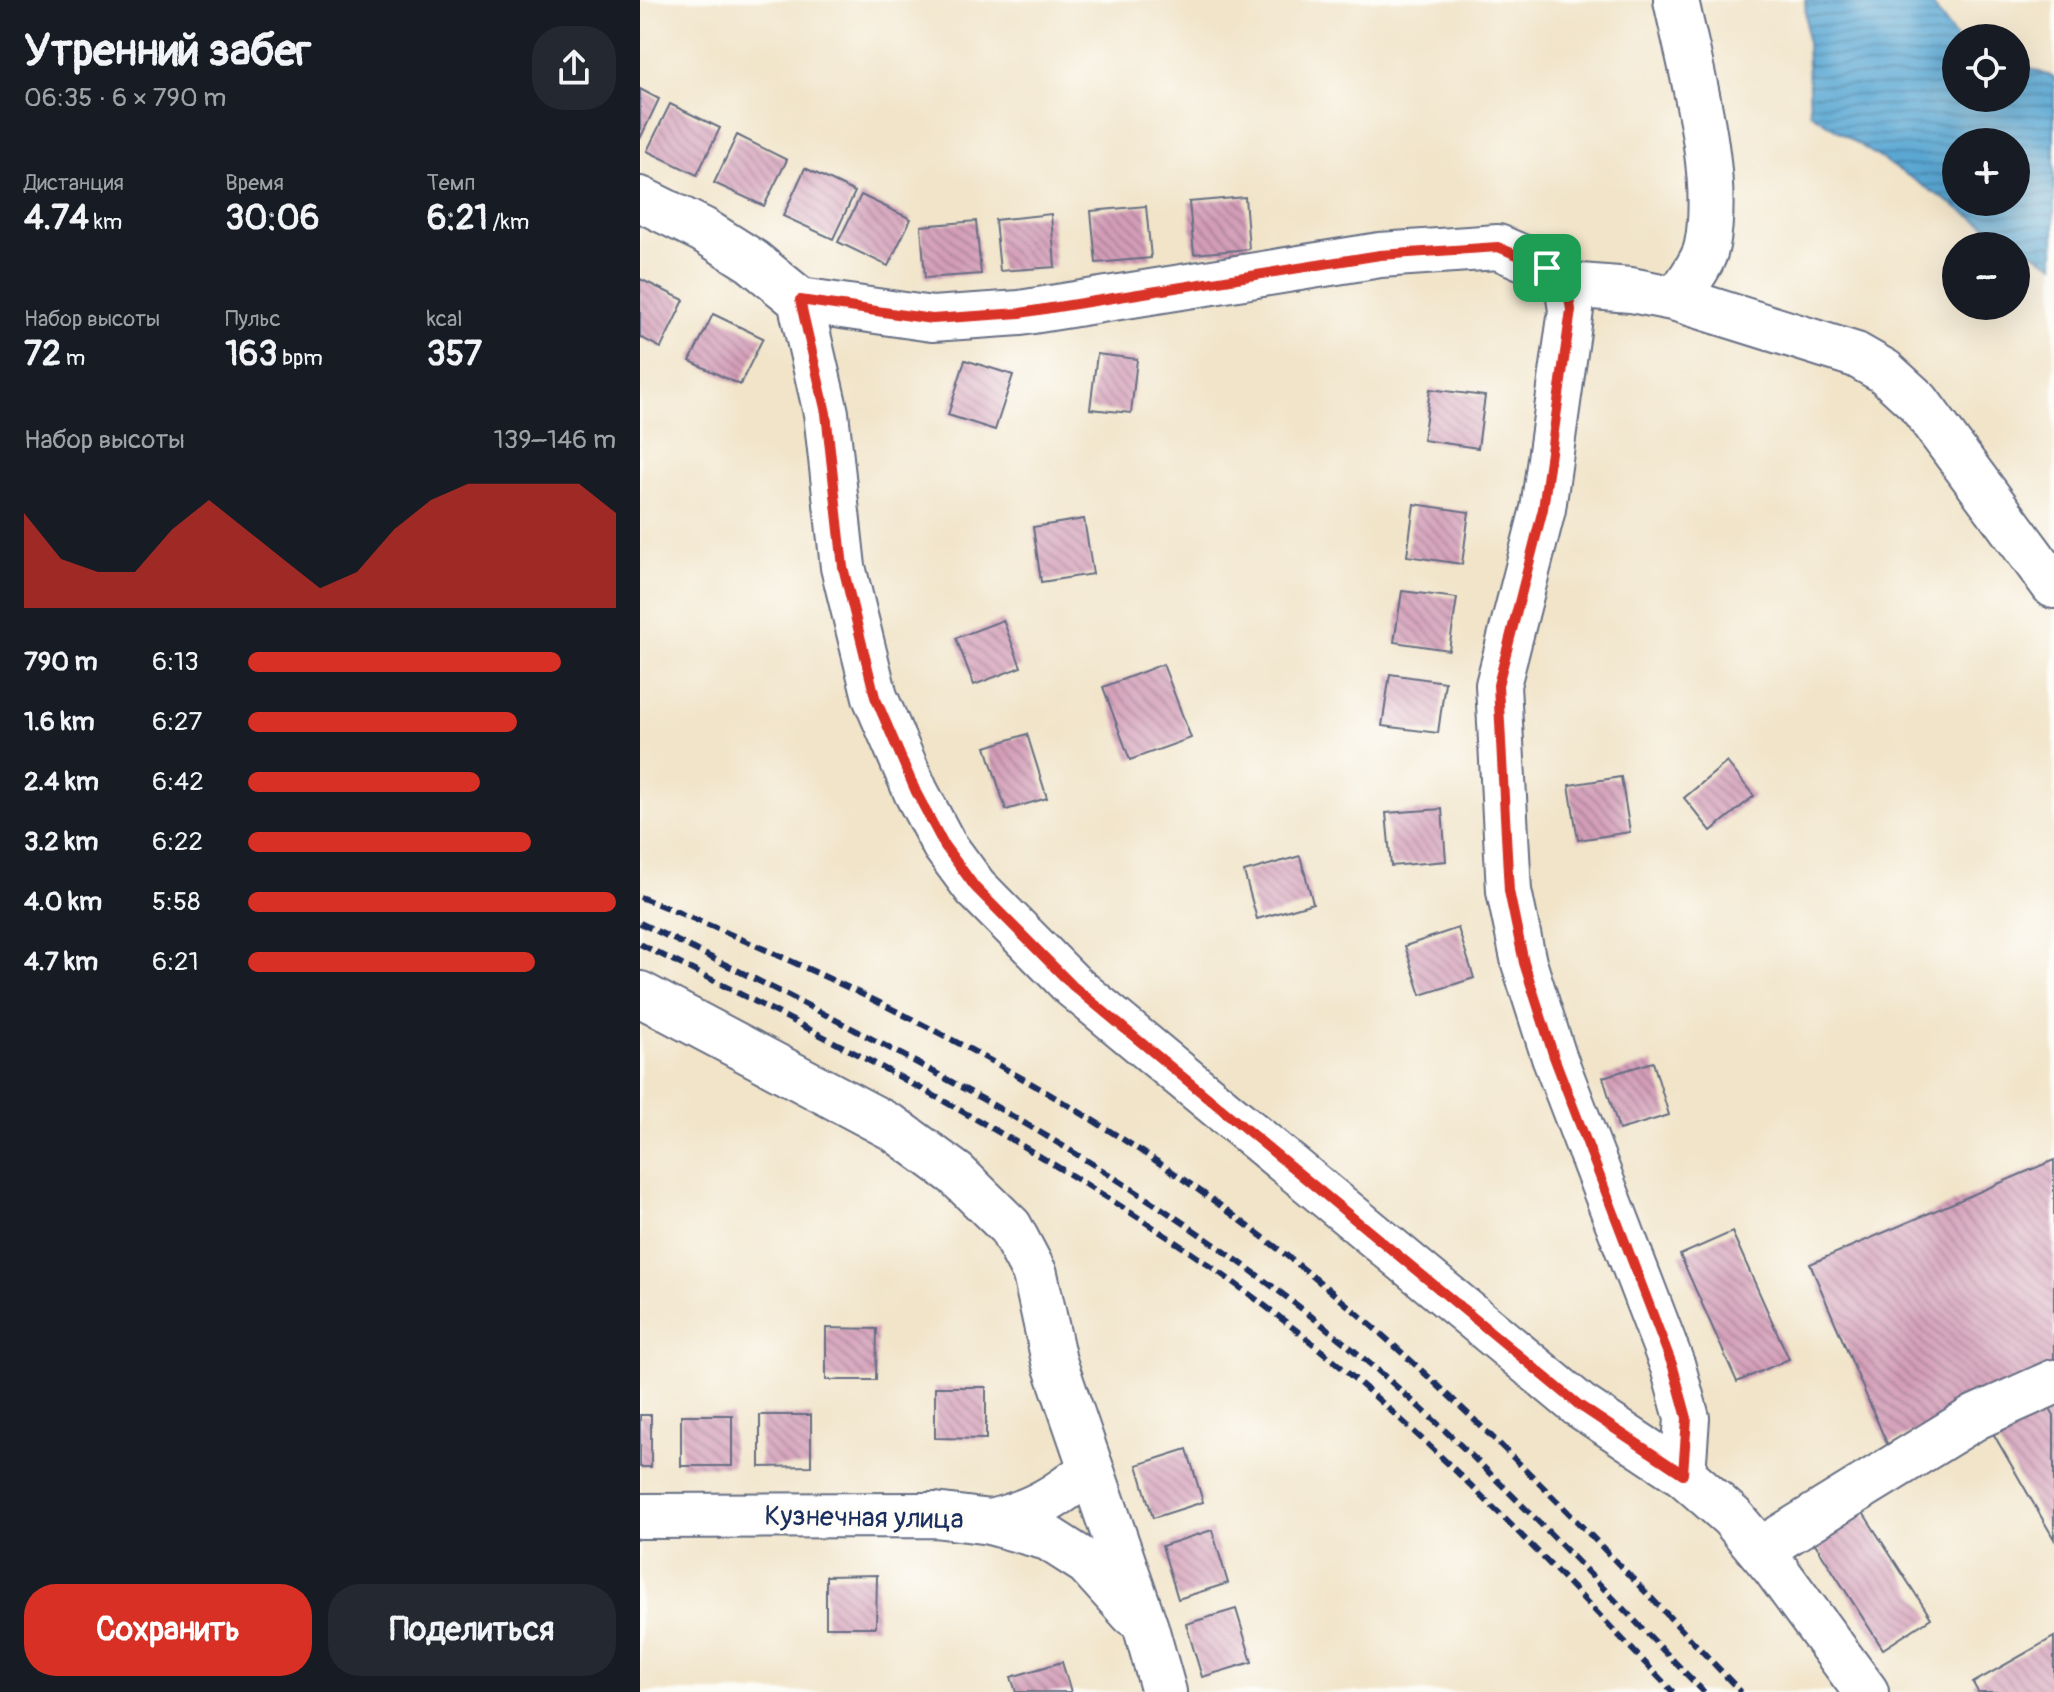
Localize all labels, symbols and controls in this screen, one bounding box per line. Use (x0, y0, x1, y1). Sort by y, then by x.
text: Утренний забег (24, 24, 311, 79)
map controls (1942, 24, 2030, 320)
button: locate (1942, 24, 2030, 112)
button: share (532, 26, 616, 110)
text: 06:35 · 6 × 790 m (24, 82, 226, 114)
button: + (1942, 128, 2030, 216)
text: Дистанция (24, 169, 124, 197)
text: Время (225, 169, 284, 197)
text: Темп (427, 169, 475, 197)
text: 4.74 (24, 197, 89, 240)
text: 30:06 (225, 197, 320, 240)
text: 6:21 (427, 197, 488, 240)
text: km (89, 208, 122, 236)
text: /km (488, 208, 529, 236)
button: − (1942, 232, 2030, 320)
pin (1513, 234, 1581, 302)
icon: arrive (1525, 246, 1569, 290)
text: Набор высоты (24, 305, 160, 333)
text: Пульс (225, 305, 281, 333)
text: kcal (427, 305, 462, 333)
text: 72 (24, 333, 61, 376)
text: 163 (225, 333, 277, 376)
text: 357 (427, 333, 482, 376)
text: m (61, 344, 85, 372)
text: bpm (277, 344, 323, 372)
text: Набор высоты (24, 424, 185, 456)
text: 139–146 m (494, 424, 616, 456)
text: 790 m (24, 646, 98, 678)
text: 6:13 (152, 646, 199, 678)
text: 1.6 km (24, 706, 95, 738)
text: 6:27 (152, 706, 202, 738)
text: 2.4 km (24, 766, 99, 798)
text: 6:42 (152, 766, 204, 798)
text: 3.2 km (24, 826, 98, 858)
text: 6:22 (152, 826, 203, 858)
text: 4.0 km (24, 886, 102, 918)
text: 5:58 (152, 886, 200, 918)
text: 4.7 km (24, 946, 98, 978)
text: 6:21 (152, 946, 199, 978)
street label: Кузнечная улица (764, 1499, 964, 1537)
button: Сохранить (24, 1584, 312, 1676)
button: Поделиться (328, 1584, 616, 1676)

